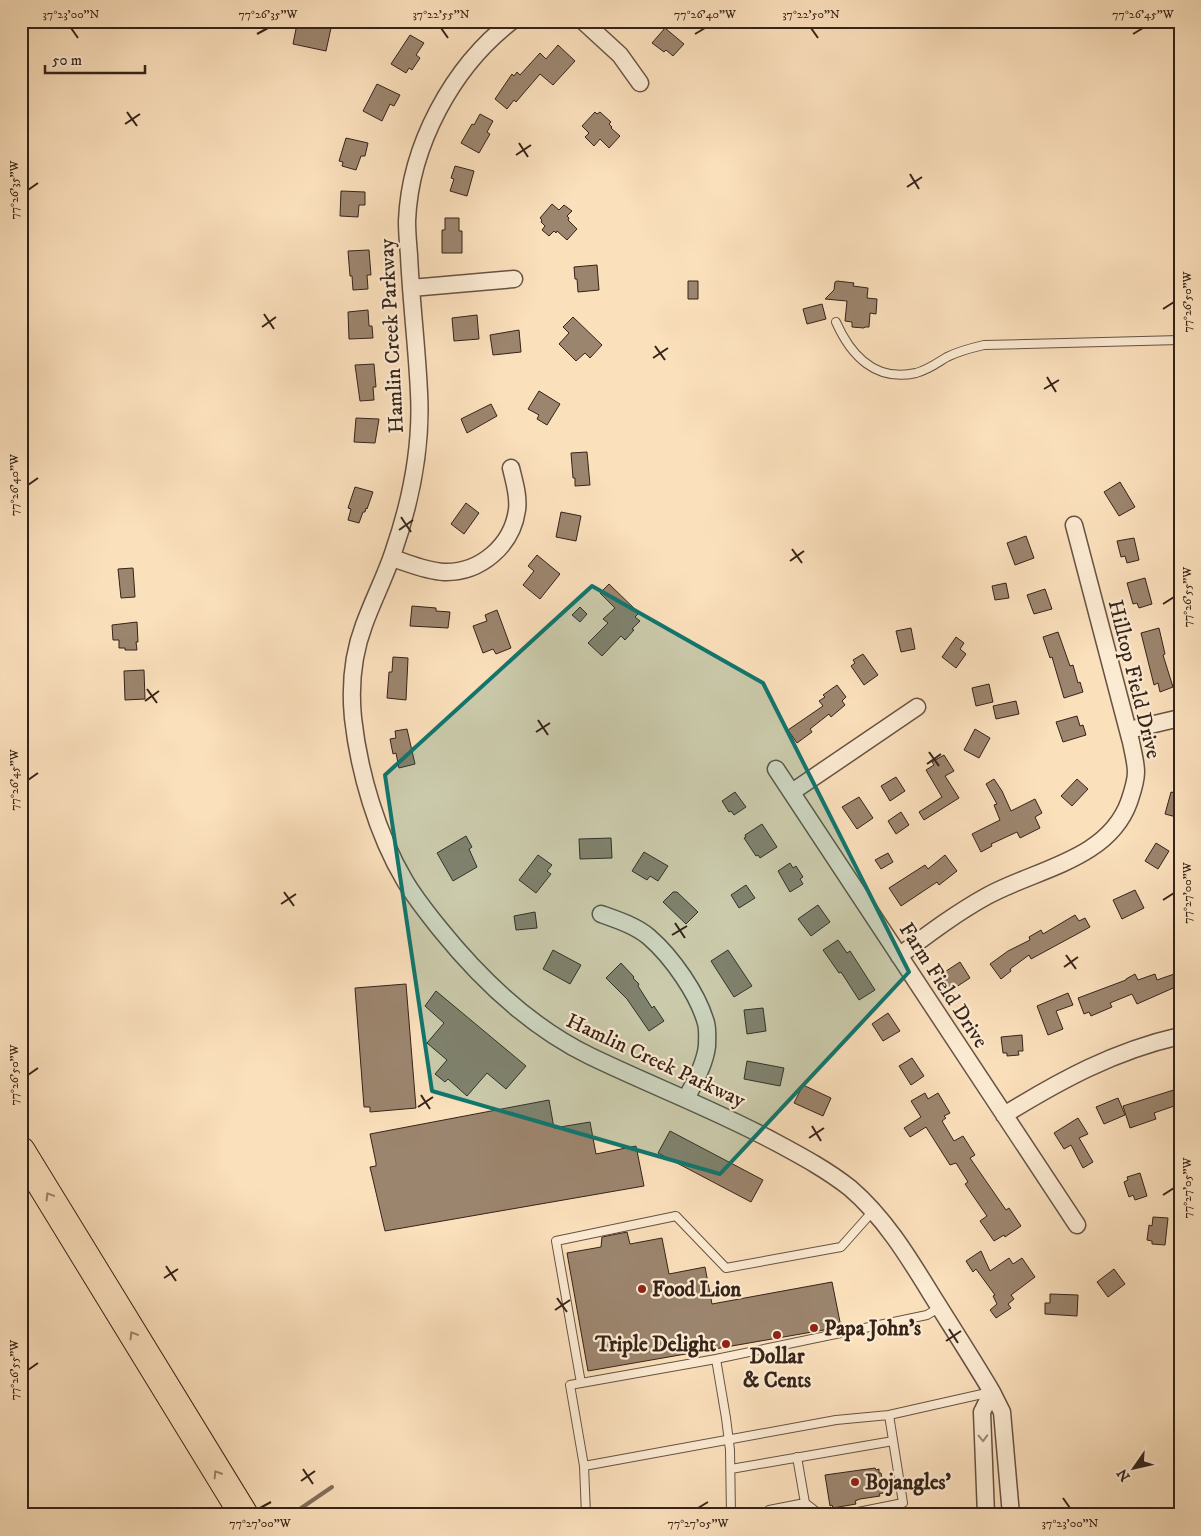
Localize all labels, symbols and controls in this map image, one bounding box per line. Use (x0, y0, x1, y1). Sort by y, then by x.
text: 37°23'00"N (43, 7, 100, 22)
text: 77°26'35"W (238, 7, 299, 22)
text: 37°22'55"N (412, 7, 470, 22)
text: 77°26'40"W (674, 7, 737, 22)
text: 37°22'50"N (782, 7, 840, 22)
text: 77°26'45"W (1112, 7, 1175, 22)
scale bar (45, 42, 145, 74)
text: 50 m (52, 51, 82, 70)
text: 77°26'35"W (7, 159, 22, 220)
street label: Hamlin Creek Parkway (374, 237, 410, 434)
text: 77°26'50"W (1180, 270, 1195, 333)
text: 77°26'40"W (7, 453, 22, 516)
text: 77°26'55"W (1180, 566, 1195, 627)
street label: Hilltop Field Drive (1102, 597, 1166, 762)
text: 77°26'45"W (7, 748, 22, 811)
text: 77°27'00"W (1180, 861, 1195, 924)
street label: Farm Field Drive (893, 918, 994, 1053)
street label: Hamlin Creek Parkway (562, 1008, 750, 1114)
text: 77°26'50"W (7, 1043, 22, 1106)
text: 77°27'05"W (1180, 1157, 1195, 1218)
one-way arrow (45, 1192, 55, 1201)
place label: Food Lion (652, 1277, 742, 1303)
marker: Food Lion (636, 1283, 648, 1295)
place label: Papa John's (824, 1316, 921, 1342)
marker: Papa John's (808, 1322, 820, 1334)
marker: Dollar & Cents (771, 1329, 783, 1341)
one-way arrow (130, 1331, 139, 1340)
place label: Triple Delight (594, 1332, 716, 1358)
marker: Triple Delight (720, 1338, 732, 1350)
text: 77°26'55"W (7, 1339, 22, 1400)
place label: Dollar & Cents (743, 1344, 811, 1394)
one-way arrow (978, 1434, 988, 1442)
north arrow (1108, 1444, 1158, 1494)
text: N (1113, 1464, 1135, 1485)
one-way arrow (214, 1470, 224, 1479)
place label: Bojangles' (865, 1470, 952, 1497)
marker: Bojangles' (849, 1476, 861, 1488)
text: 77°27'00"W (229, 1516, 292, 1531)
text: 77°27'05"W (668, 1516, 729, 1531)
text: 37°23'00"N (1042, 1516, 1099, 1531)

